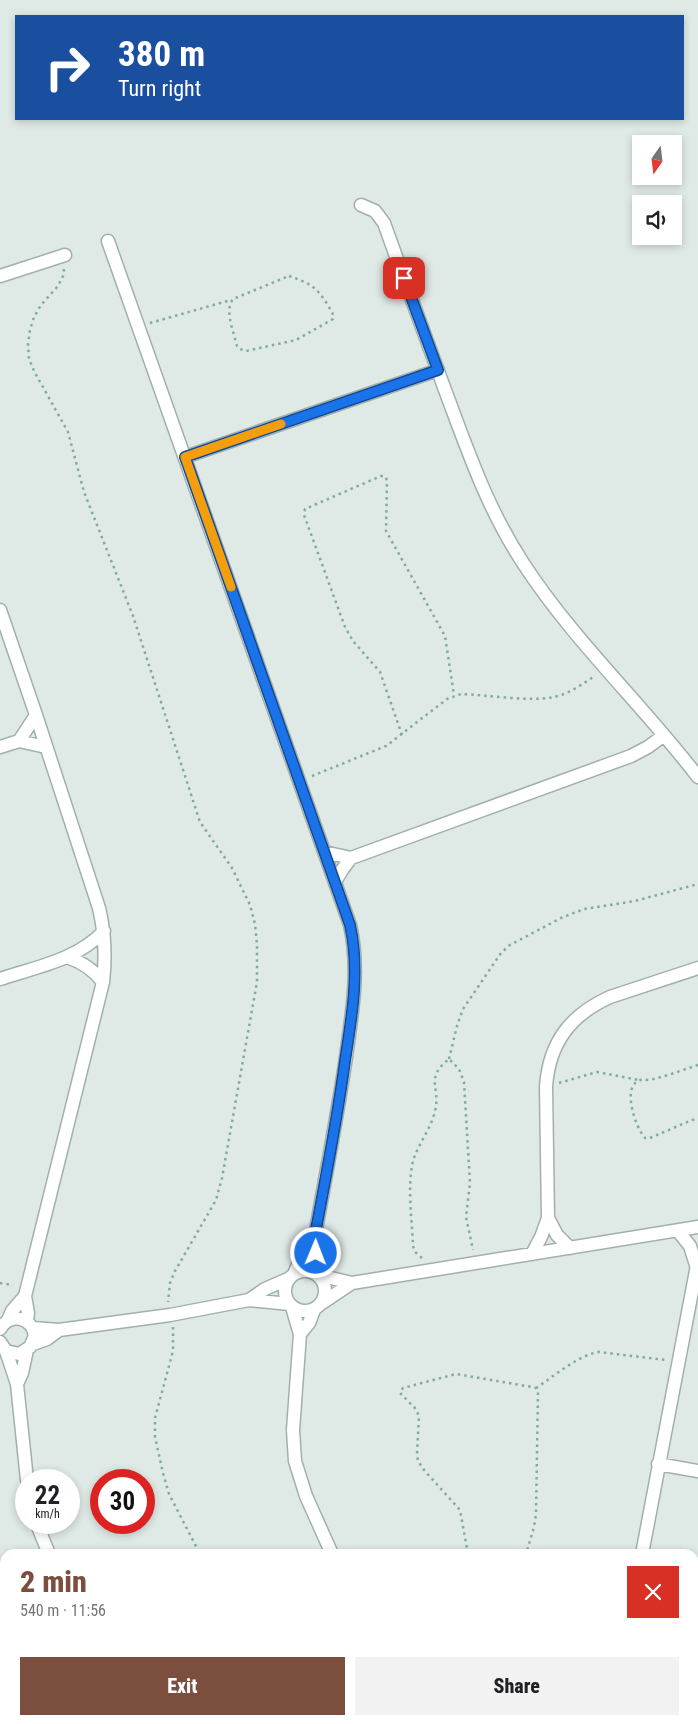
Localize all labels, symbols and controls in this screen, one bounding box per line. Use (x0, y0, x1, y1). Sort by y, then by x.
text: 380 m (118, 34, 205, 75)
icon: right (35, 35, 100, 100)
text: Turn right (118, 76, 201, 101)
north arrow (632, 135, 682, 185)
map controls (632, 135, 682, 245)
button: sound (632, 195, 682, 245)
pin (383, 257, 425, 299)
icon: arrive (390, 264, 418, 292)
position arrow (289, 1226, 341, 1278)
speed limit sign: 30 (90, 1469, 155, 1534)
text: 22 (35, 1481, 60, 1510)
text: km/h (35, 1507, 60, 1521)
text: 2 min (20, 1564, 87, 1599)
button: close (627, 1566, 679, 1618)
text: 540 m · 11:56 (20, 1601, 106, 1620)
button: Exit (20, 1657, 345, 1715)
button: Share (355, 1657, 679, 1715)

